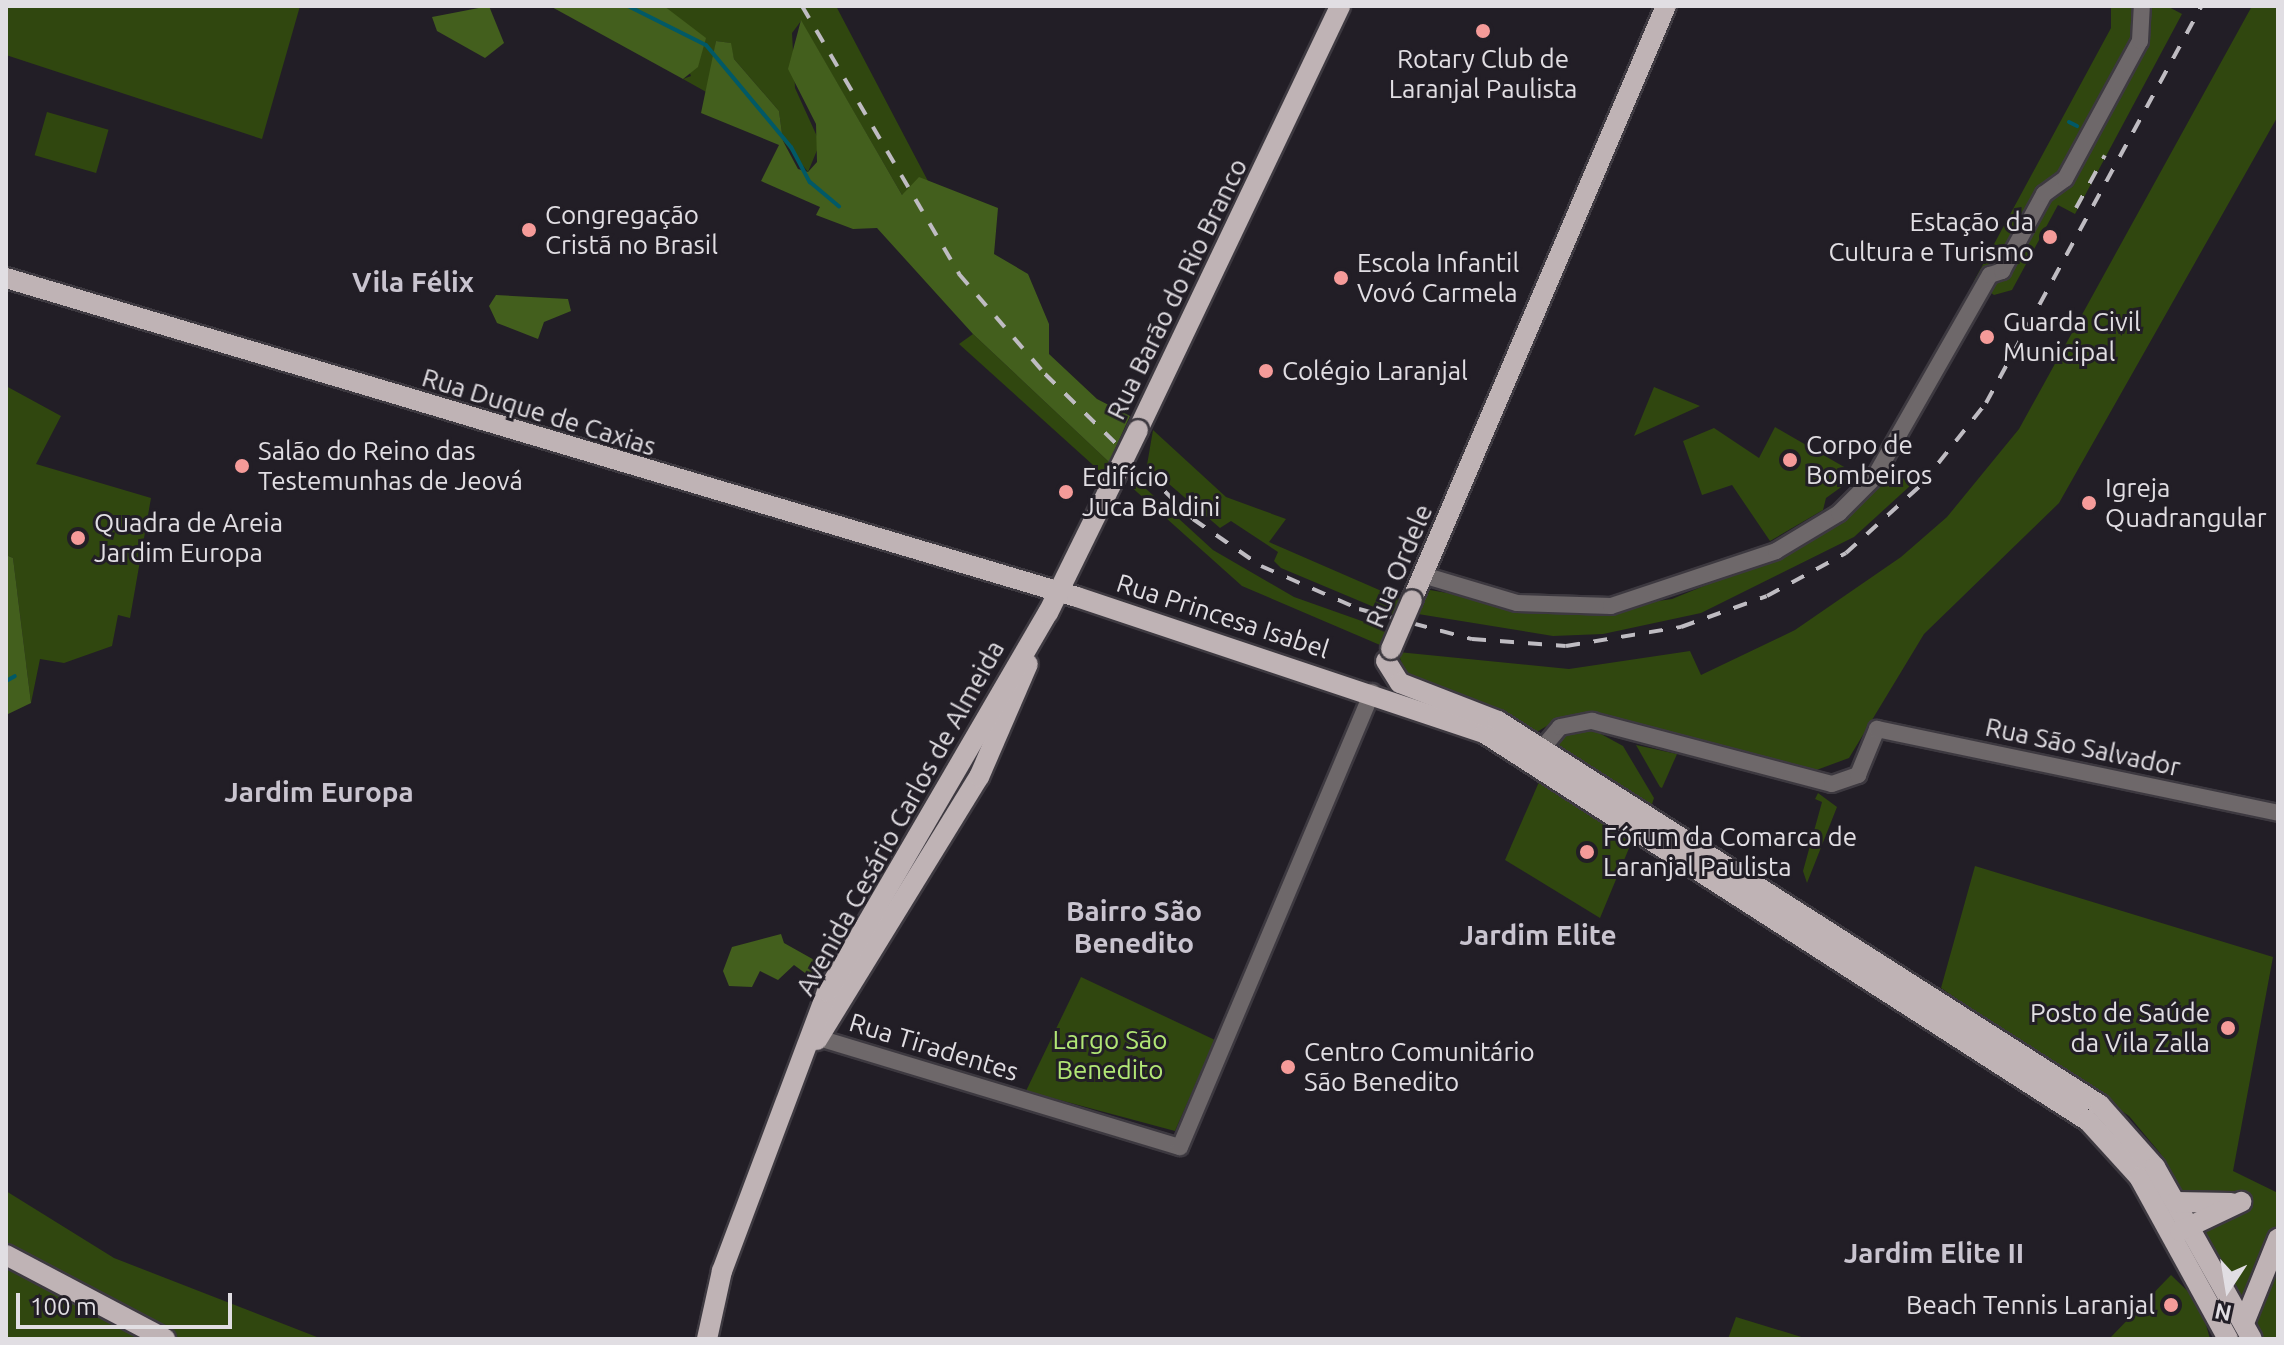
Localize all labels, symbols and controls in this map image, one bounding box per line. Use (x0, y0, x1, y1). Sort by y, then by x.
marker: Rotary Club de Laranjal Paulista (1474, 22, 1492, 40)
place label: Rotary Club de Laranjal Paulista (1389, 43, 1577, 104)
street label: Rua Barão do Rio Branco (1100, 153, 1254, 425)
place label: Congregação Cristã no Brasil (545, 199, 718, 260)
place label: Estação da Cultura e Turismo (1828, 206, 2034, 268)
marker: Congregação Cristã no Brasil (520, 221, 538, 239)
marker: Estação da Cultura e Turismo (2041, 228, 2059, 246)
place label: Escola Infantil Vovó Carmela (1357, 247, 1519, 308)
district label: Vila Félix (352, 265, 474, 299)
marker: Escola Infantil Vovó Carmela (1332, 269, 1350, 287)
place label: Guarda Civil Municipal (2003, 306, 2141, 368)
marker: Guarda Civil Municipal (1978, 328, 1996, 346)
place label: Colégio Laranjal (1282, 355, 1468, 387)
street label: Rua Duque de Caxias (418, 362, 660, 462)
marker: Colégio Laranjal (1257, 362, 1275, 380)
place label: Corpo de Bombeiros (1806, 429, 1932, 490)
place label: Salão do Reino das Testemunhas de Jeová (258, 435, 523, 496)
marker: Corpo de Bombeiros (1781, 451, 1799, 469)
marker: Salão do Reino das Testemunhas de Jeová (233, 457, 251, 475)
place label: Edifício Juca Baldini (1082, 461, 1220, 522)
place label: Igreja Quadrangular (2105, 472, 2267, 534)
marker: Edifício Juca Baldini (1057, 483, 1075, 501)
marker: Igreja Quadrangular (2080, 494, 2098, 512)
street label: Rua Ordele (1359, 500, 1439, 632)
place label: Quadra de Areia Jardim Europa (94, 507, 283, 568)
marker: Quadra de Areia Jardim Europa (69, 529, 87, 547)
street label: Rua Princesa Isabel (1113, 567, 1333, 665)
street label: Avenida Cesário Carlos de Almeida (789, 635, 1011, 1001)
street label: Rua São Salvador (1983, 711, 2183, 783)
district label: Jardim Europa (224, 775, 414, 809)
place label: Fórum da Comarca de Laranjal Paulista (1603, 821, 1857, 882)
marker: Fórum da Comarca de Laranjal Paulista (1578, 843, 1596, 861)
district label: Bairro São Benedito (1066, 894, 1202, 960)
district label: Jardim Elite (1459, 918, 1617, 952)
place label: Posto de Saúde da Vila Zalla (2030, 997, 2210, 1058)
street label: Rua Tiradentes (846, 1006, 1022, 1088)
marker: Posto de Saúde da Vila Zalla (2217, 1017, 2239, 1039)
park label: Largo São Benedito (1053, 1024, 1167, 1086)
place label: Centro Comunitário São Benedito (1304, 1036, 1535, 1098)
marker: Centro Comunitário São Benedito (1279, 1058, 1297, 1076)
district label: Jardim Elite II (1844, 1236, 2024, 1270)
north arrow (2188, 1249, 2268, 1329)
scale bar (20, 1277, 236, 1327)
place label: Beach Tennis Laranjal (1906, 1289, 2155, 1321)
text: 100 m (30, 1293, 97, 1320)
marker: Beach Tennis Laranjal (2162, 1296, 2180, 1314)
text: N (2212, 1299, 2234, 1327)

